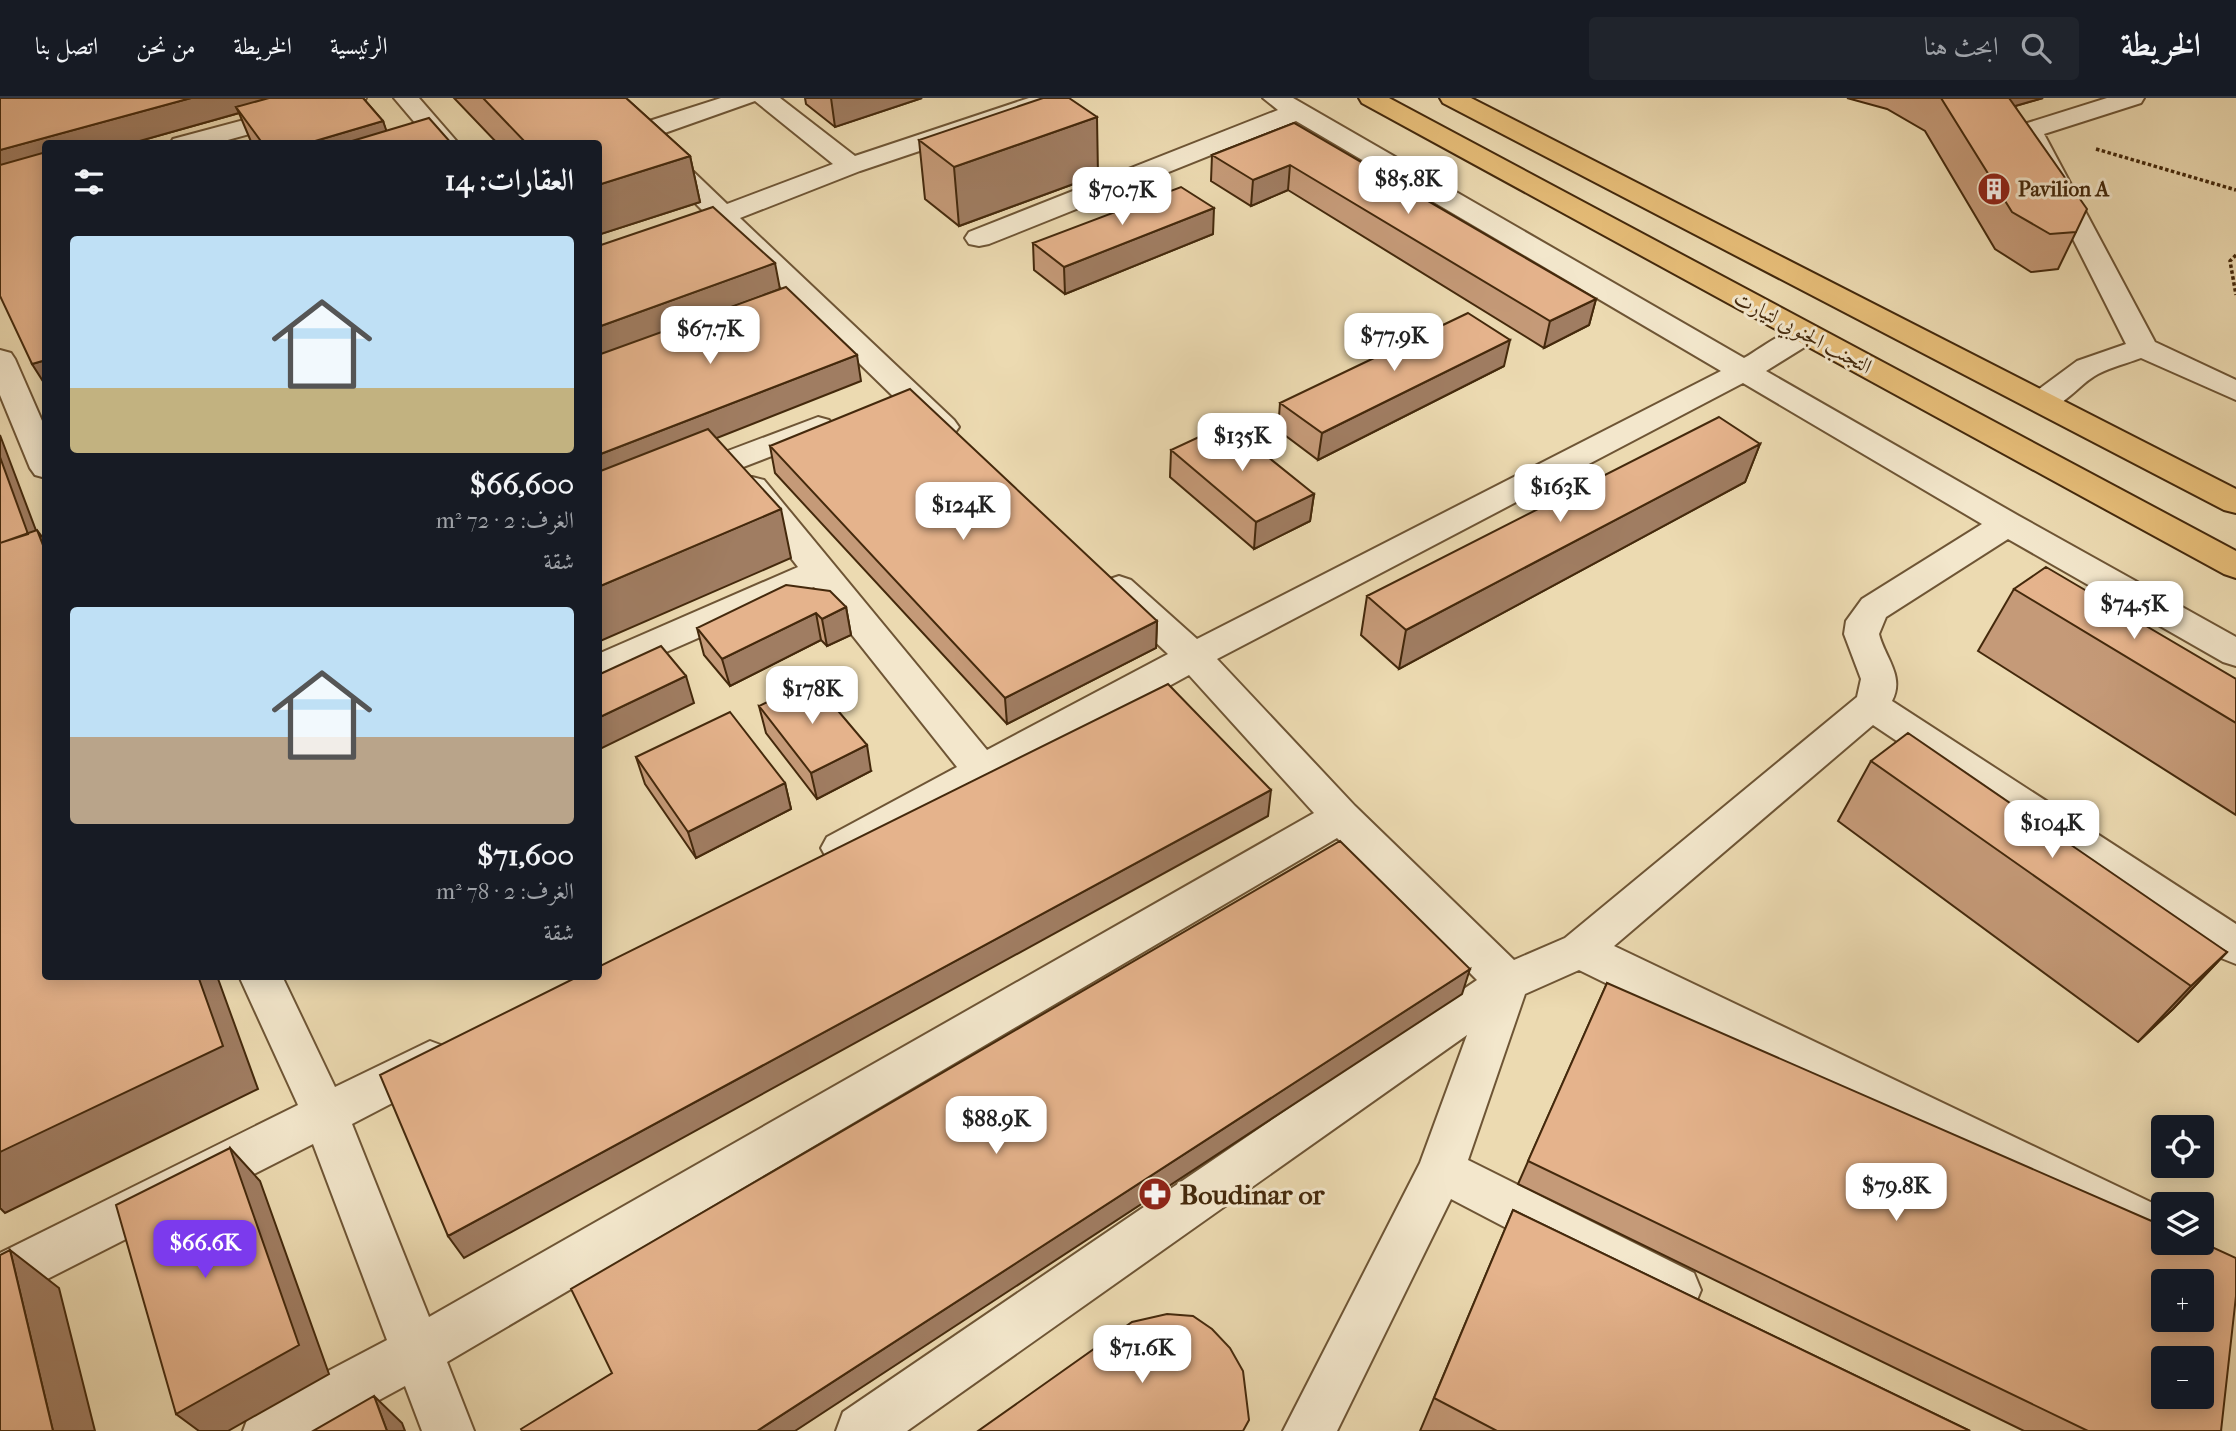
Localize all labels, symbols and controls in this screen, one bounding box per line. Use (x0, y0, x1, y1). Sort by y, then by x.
search box (1589, 17, 2079, 80)
text: الخريطة (2121, 26, 2201, 65)
icon: search (2017, 29, 2055, 67)
text: ابحث هنا (1924, 31, 1999, 62)
text: اتصل بنا (35, 32, 98, 60)
text: من نحن (136, 32, 196, 60)
text: الخريطة (234, 32, 292, 60)
text: الرئيسية (330, 32, 388, 60)
pin: $85.8K (1351, 156, 1465, 216)
icon: filters (70, 163, 108, 201)
text: العقارات: 14 (445, 163, 574, 198)
text: $85.8K (1375, 165, 1441, 192)
pin: $70.7K (1065, 167, 1179, 227)
building icon: Pavilion A (1975, 170, 2013, 208)
text: $70.7K (1088, 176, 1156, 203)
place label: Pavilion A (2018, 177, 2111, 201)
icon: home (259, 281, 385, 407)
street label: التجنب الجنوبي لتيارت (1728, 286, 1876, 383)
pin: $67.7K (653, 306, 767, 366)
pin: $77.9K (1337, 314, 1451, 373)
text: $67.7K (677, 315, 743, 342)
text: $77.9K (1360, 322, 1428, 349)
pin: $135K (1193, 414, 1291, 473)
text: $135K (1214, 422, 1270, 449)
pin: $163K (1511, 464, 1609, 524)
text: $66,600 (470, 467, 574, 502)
text: $163K (1530, 473, 1590, 500)
pin: $124K (914, 482, 1012, 542)
text: $124K (932, 491, 995, 518)
text: الغرف: 2 · 72 m² (436, 507, 574, 534)
text: شقة (544, 548, 574, 575)
pin: $74.5K (2077, 582, 2191, 641)
text: $74.5K (2100, 590, 2168, 617)
icon: home (259, 652, 385, 778)
pin: $178K (763, 666, 861, 726)
text: $178K (782, 675, 842, 702)
pin: $104K (2003, 800, 2101, 860)
text: $104K (2020, 809, 2084, 836)
text: $71,600 (477, 838, 574, 873)
text: الغرف: 2 · 78 m² (436, 878, 574, 905)
text: شقة (544, 919, 574, 946)
pin: $88.9K (939, 1096, 1053, 1156)
text: $88.9K (962, 1105, 1030, 1132)
map controls (2151, 1115, 2214, 1409)
button: locate (2151, 1115, 2214, 1178)
pin: $79.8K (1839, 1164, 1953, 1223)
text: $79.8K (1862, 1172, 1930, 1199)
pharmacy icon: Boudinar or (1136, 1175, 1174, 1213)
place label: Boudinar or (1180, 1178, 1326, 1211)
button: layers (2151, 1192, 2214, 1255)
pin: $66.6K (148, 1220, 262, 1280)
text: $66.6K (169, 1229, 241, 1256)
button: + (2151, 1269, 2214, 1332)
pin: $71.6K (1085, 1326, 1199, 1385)
text: $71.6K (1109, 1334, 1175, 1361)
button: − (2151, 1346, 2214, 1409)

